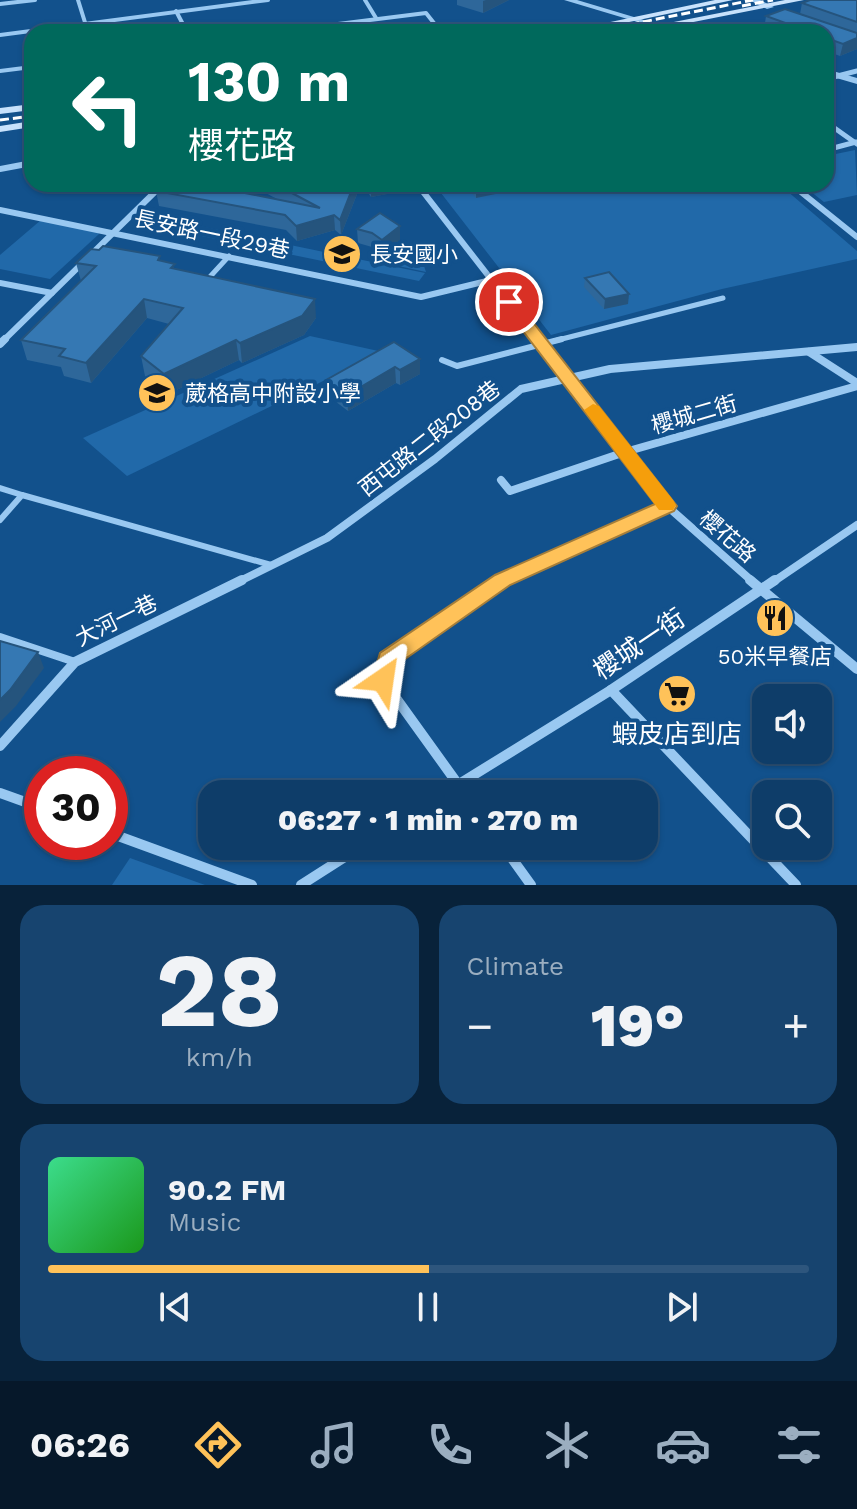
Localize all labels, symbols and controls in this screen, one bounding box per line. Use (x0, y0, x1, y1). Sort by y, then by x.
text: 130 m (188, 49, 350, 115)
icon: left (56, 56, 160, 160)
text: 櫻花路 (188, 125, 296, 167)
street label: 長安路一段29巷 (132, 206, 292, 263)
school or university icon: 長安國小 (321, 233, 363, 275)
place label: 長安國小 (370, 242, 458, 267)
pin (475, 268, 543, 336)
icon: arrive (487, 280, 531, 324)
school or university icon: 葳格高中附設小學 (136, 372, 178, 414)
street label: 西屯路二段208巷 (354, 376, 505, 501)
place label: 葳格高中附設小學 (185, 381, 361, 406)
street label: 櫻城二街 (648, 390, 740, 439)
street label: 櫻花路 (695, 505, 761, 567)
street label: 大河一巷 (71, 590, 161, 651)
restaurant icon: 50米早餐店 (754, 597, 796, 639)
street label: 櫻城一街 (587, 602, 691, 686)
position arrow (341, 638, 425, 722)
place label: 50米早餐店 (718, 644, 832, 669)
supermarket icon: 蝦皮店到店 (656, 673, 698, 715)
map controls (752, 684, 832, 860)
button: sound (752, 684, 832, 764)
place label: 蝦皮店到店 (612, 719, 742, 749)
speed limit sign: 30 (24, 756, 128, 860)
button: search (752, 780, 832, 860)
text: 06:27 · 1 min · 270 m (278, 802, 578, 837)
text: 28 (156, 929, 283, 1051)
text: Climate (467, 951, 564, 981)
text: 19° (591, 990, 685, 1061)
text: − (467, 1000, 493, 1052)
text: + (782, 1000, 809, 1052)
text: km/h (186, 1042, 253, 1072)
text: 90.2 FM (168, 1172, 286, 1207)
text: Music (168, 1207, 241, 1237)
icon: previous (153, 1285, 197, 1329)
icon: pause (406, 1285, 450, 1329)
icon: next (660, 1285, 704, 1329)
icon: directions (190, 1417, 246, 1473)
icon: music (306, 1417, 362, 1473)
icon: phone (422, 1417, 478, 1473)
icon: climate (539, 1417, 595, 1473)
icon: car (655, 1417, 711, 1473)
icon: filters (771, 1417, 827, 1473)
text: 06:26 (30, 1424, 130, 1466)

